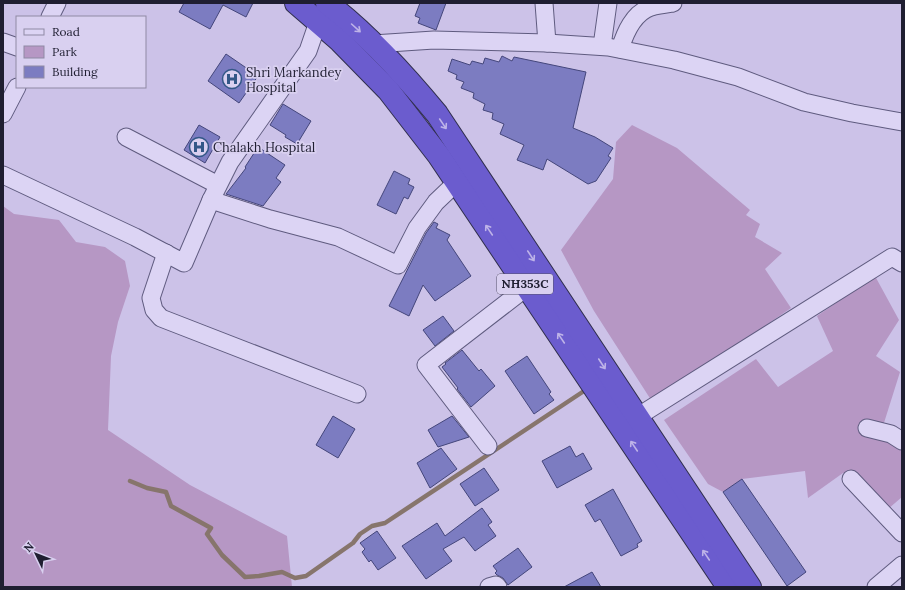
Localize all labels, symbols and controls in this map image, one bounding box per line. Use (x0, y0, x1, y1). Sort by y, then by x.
legend (16, 16, 146, 88)
text: Road (52, 24, 80, 39)
one-way arrow (351, 24, 362, 33)
text: Park (52, 44, 78, 59)
text: Building (52, 64, 98, 79)
place label: Shri Markandey Hospital (246, 64, 341, 96)
hospital icon: Shri Markandey Hospital (221, 68, 243, 90)
one-way arrow (439, 119, 447, 130)
hospital icon: Chalakh Hospital (188, 136, 210, 158)
place label: Chalakh Hospital (213, 139, 316, 156)
one-way arrow (485, 225, 493, 236)
one-way arrow (527, 250, 535, 261)
road number: NH353C (497, 274, 553, 294)
one-way arrow (557, 333, 566, 344)
one-way arrow (598, 359, 607, 370)
one-way arrow (630, 441, 638, 452)
north arrow (16, 534, 56, 574)
text: N (21, 539, 37, 555)
one-way arrow (702, 549, 710, 560)

